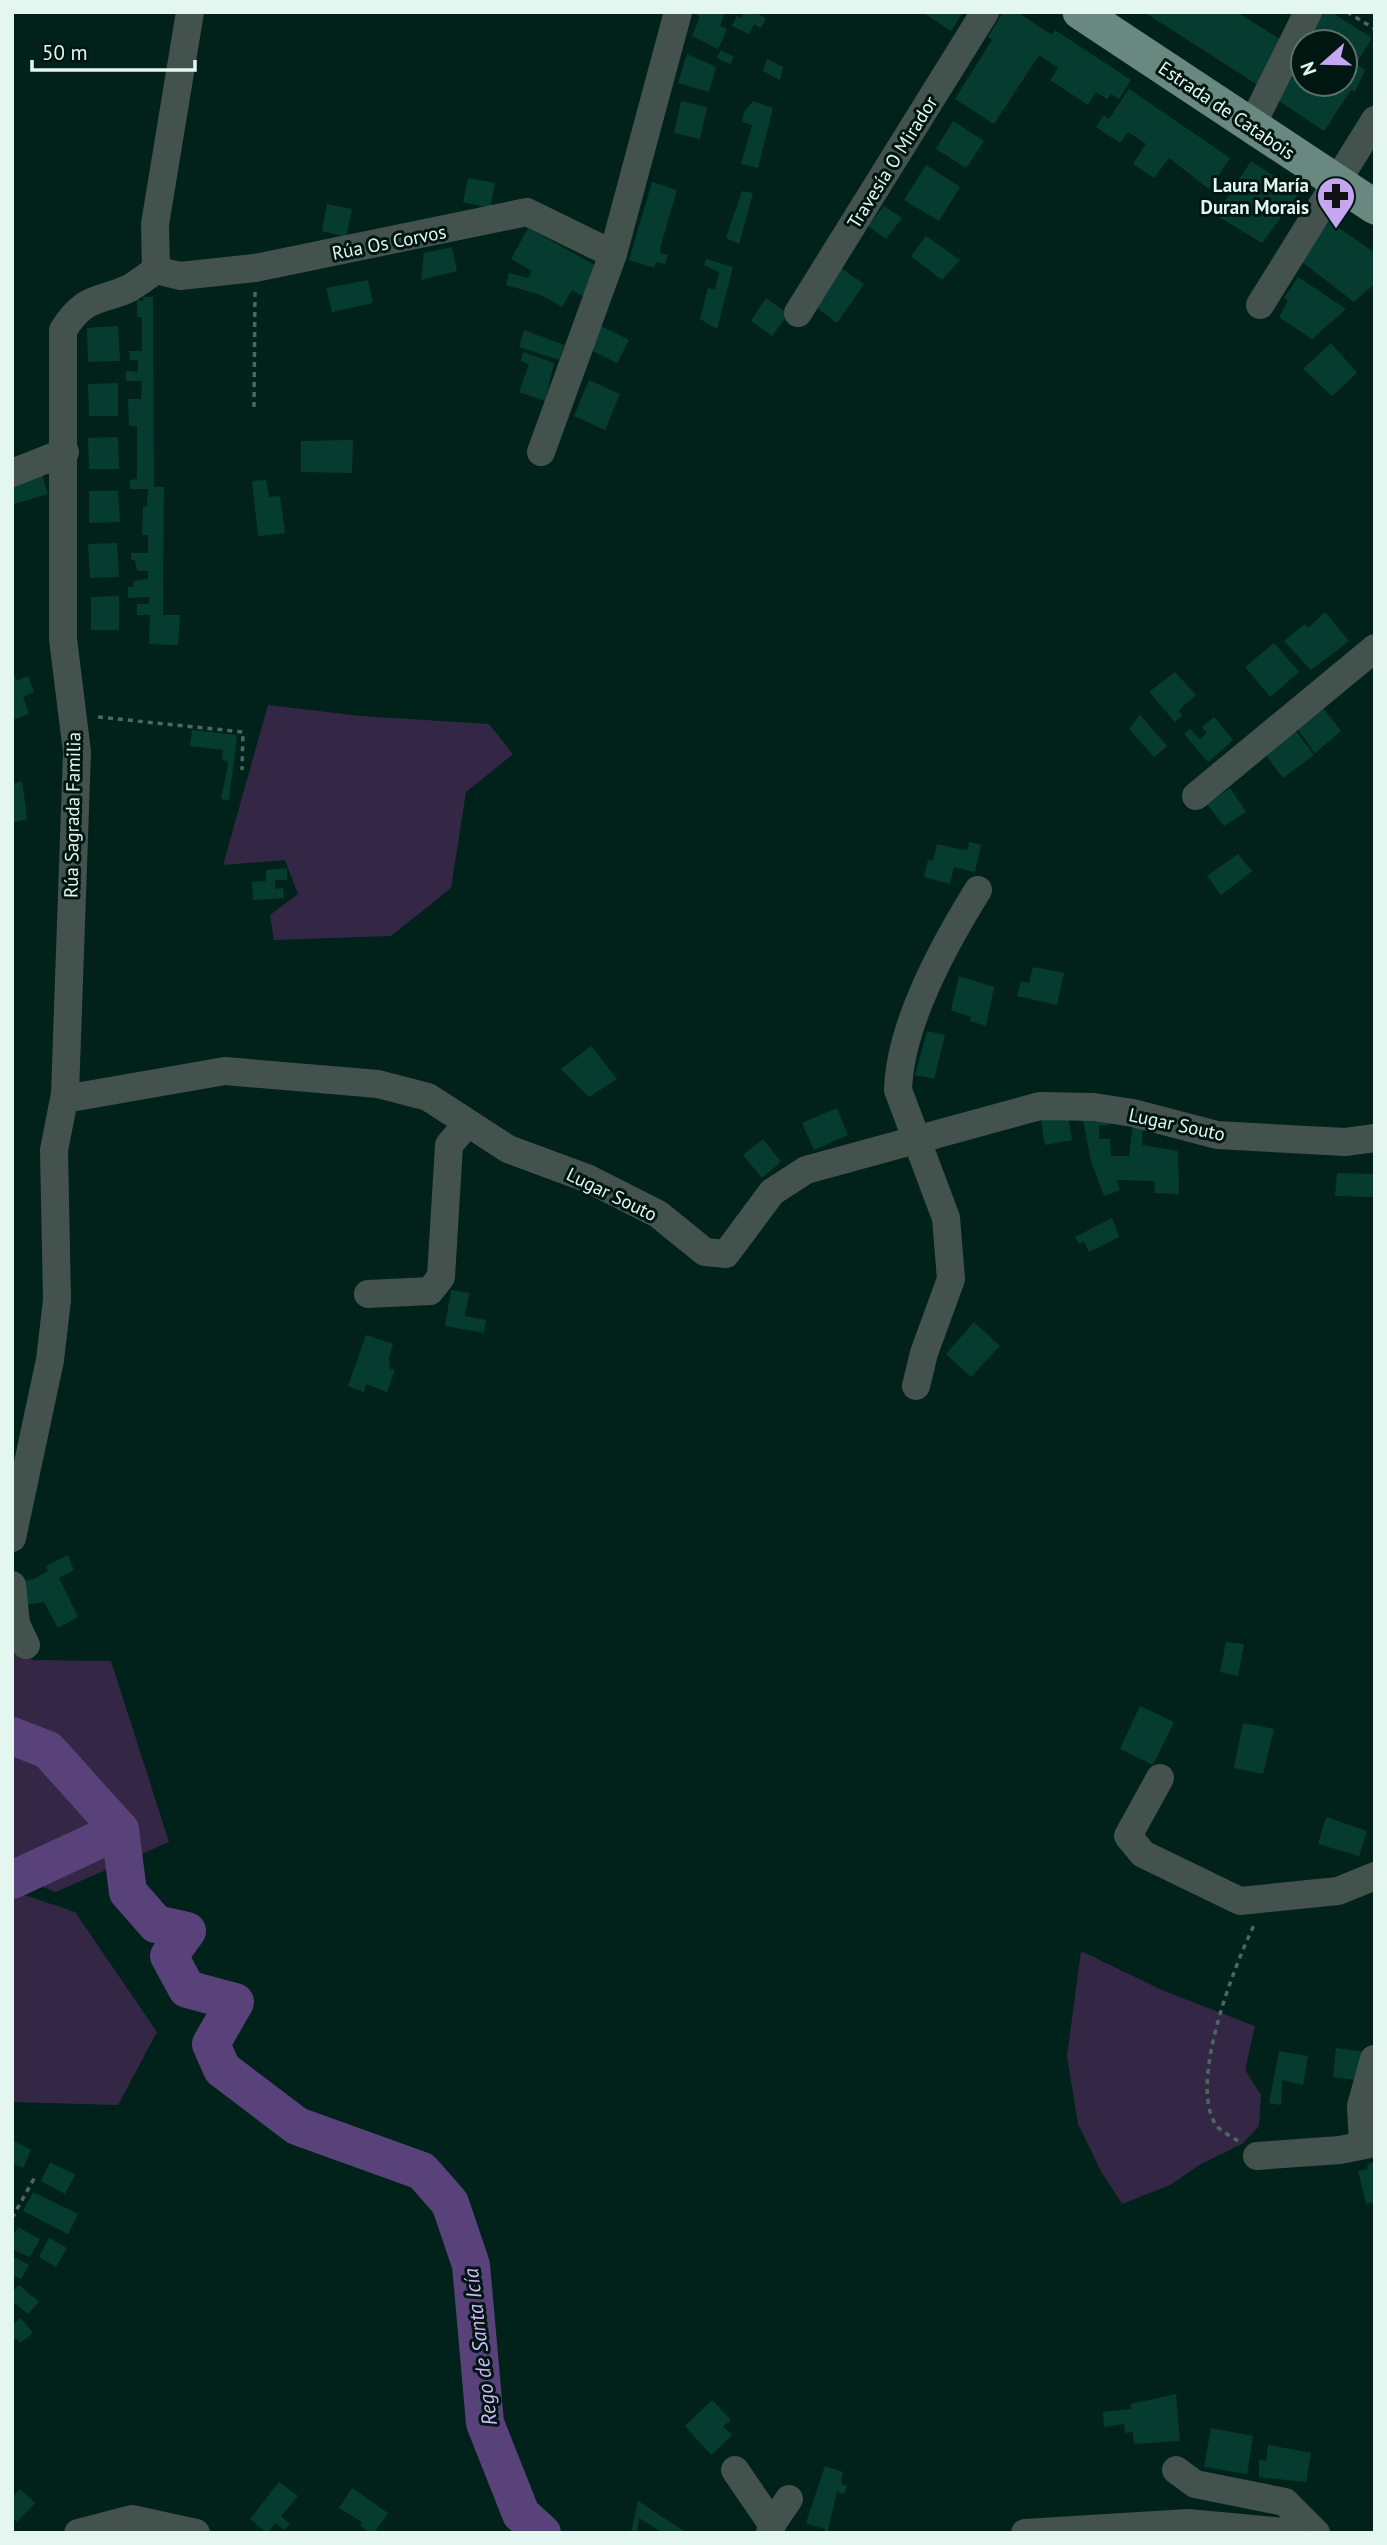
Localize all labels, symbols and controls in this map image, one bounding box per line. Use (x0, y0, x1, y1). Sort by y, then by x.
scale bar (32, 28, 194, 72)
north arrow (1289, 28, 1359, 98)
text: 50 m (42, 39, 88, 66)
street label: Estrada de Catabois (1154, 55, 1300, 165)
text: N (1295, 59, 1321, 79)
street label: Travesía O Mirador (842, 91, 943, 233)
place label: Laura María Duran Morais (1201, 173, 1309, 219)
pharmacy icon: Laura María Duran Morais (1315, 175, 1357, 230)
street label: Rúa Os Corvos (330, 219, 448, 265)
street label: Rúa Sagrada Familia (59, 732, 85, 898)
street label: Lugar Souto (1127, 1102, 1227, 1146)
street label: Lugar Souto (563, 1162, 661, 1226)
water label: Rego de Santa Icía (457, 2266, 503, 2427)

